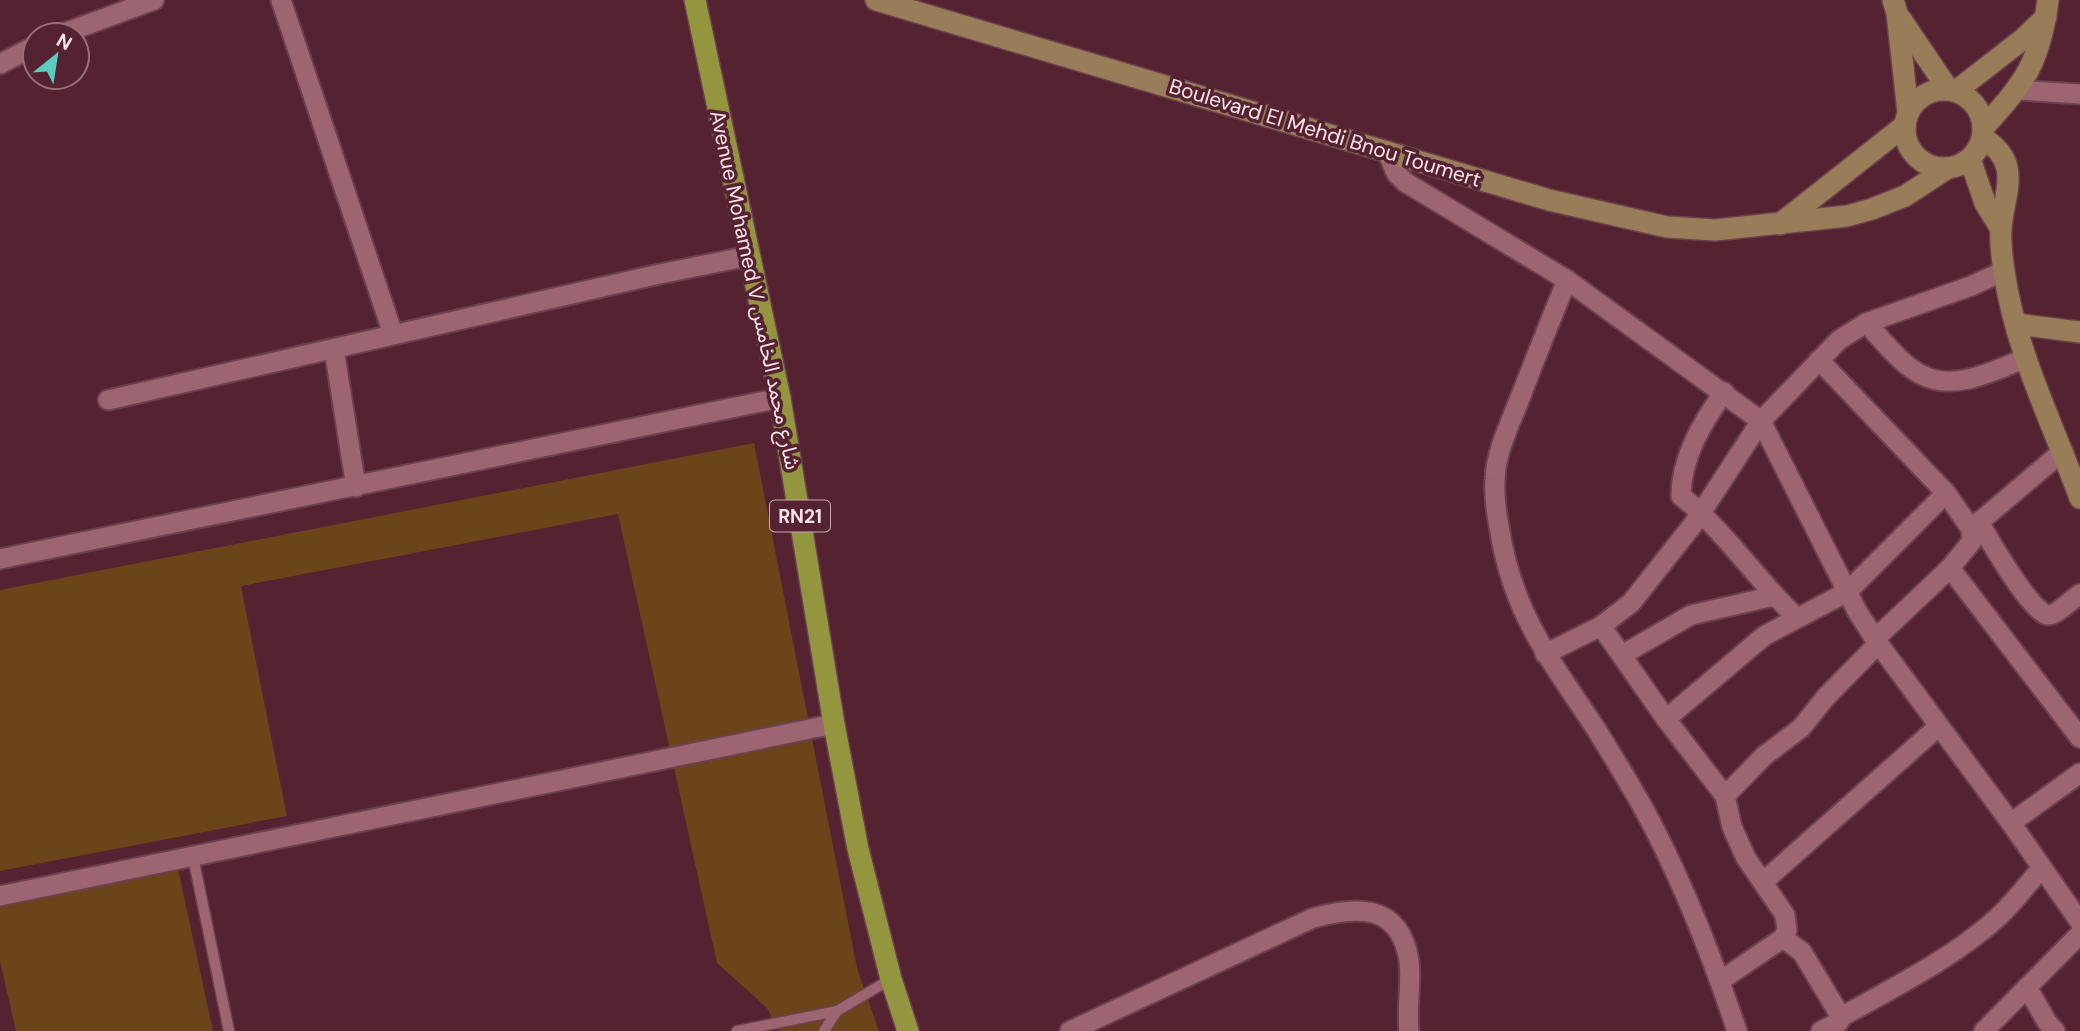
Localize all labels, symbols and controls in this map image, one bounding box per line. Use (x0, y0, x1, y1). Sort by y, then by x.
north arrow (21, 21, 91, 91)
text: N (52, 27, 77, 56)
street label: Boulevard El Mehdi Bnou Toumert (1166, 72, 1484, 194)
street label: Avenue Mohamed V شارع محمد الخامس (702, 108, 807, 473)
road number: RN21 (770, 500, 830, 531)

